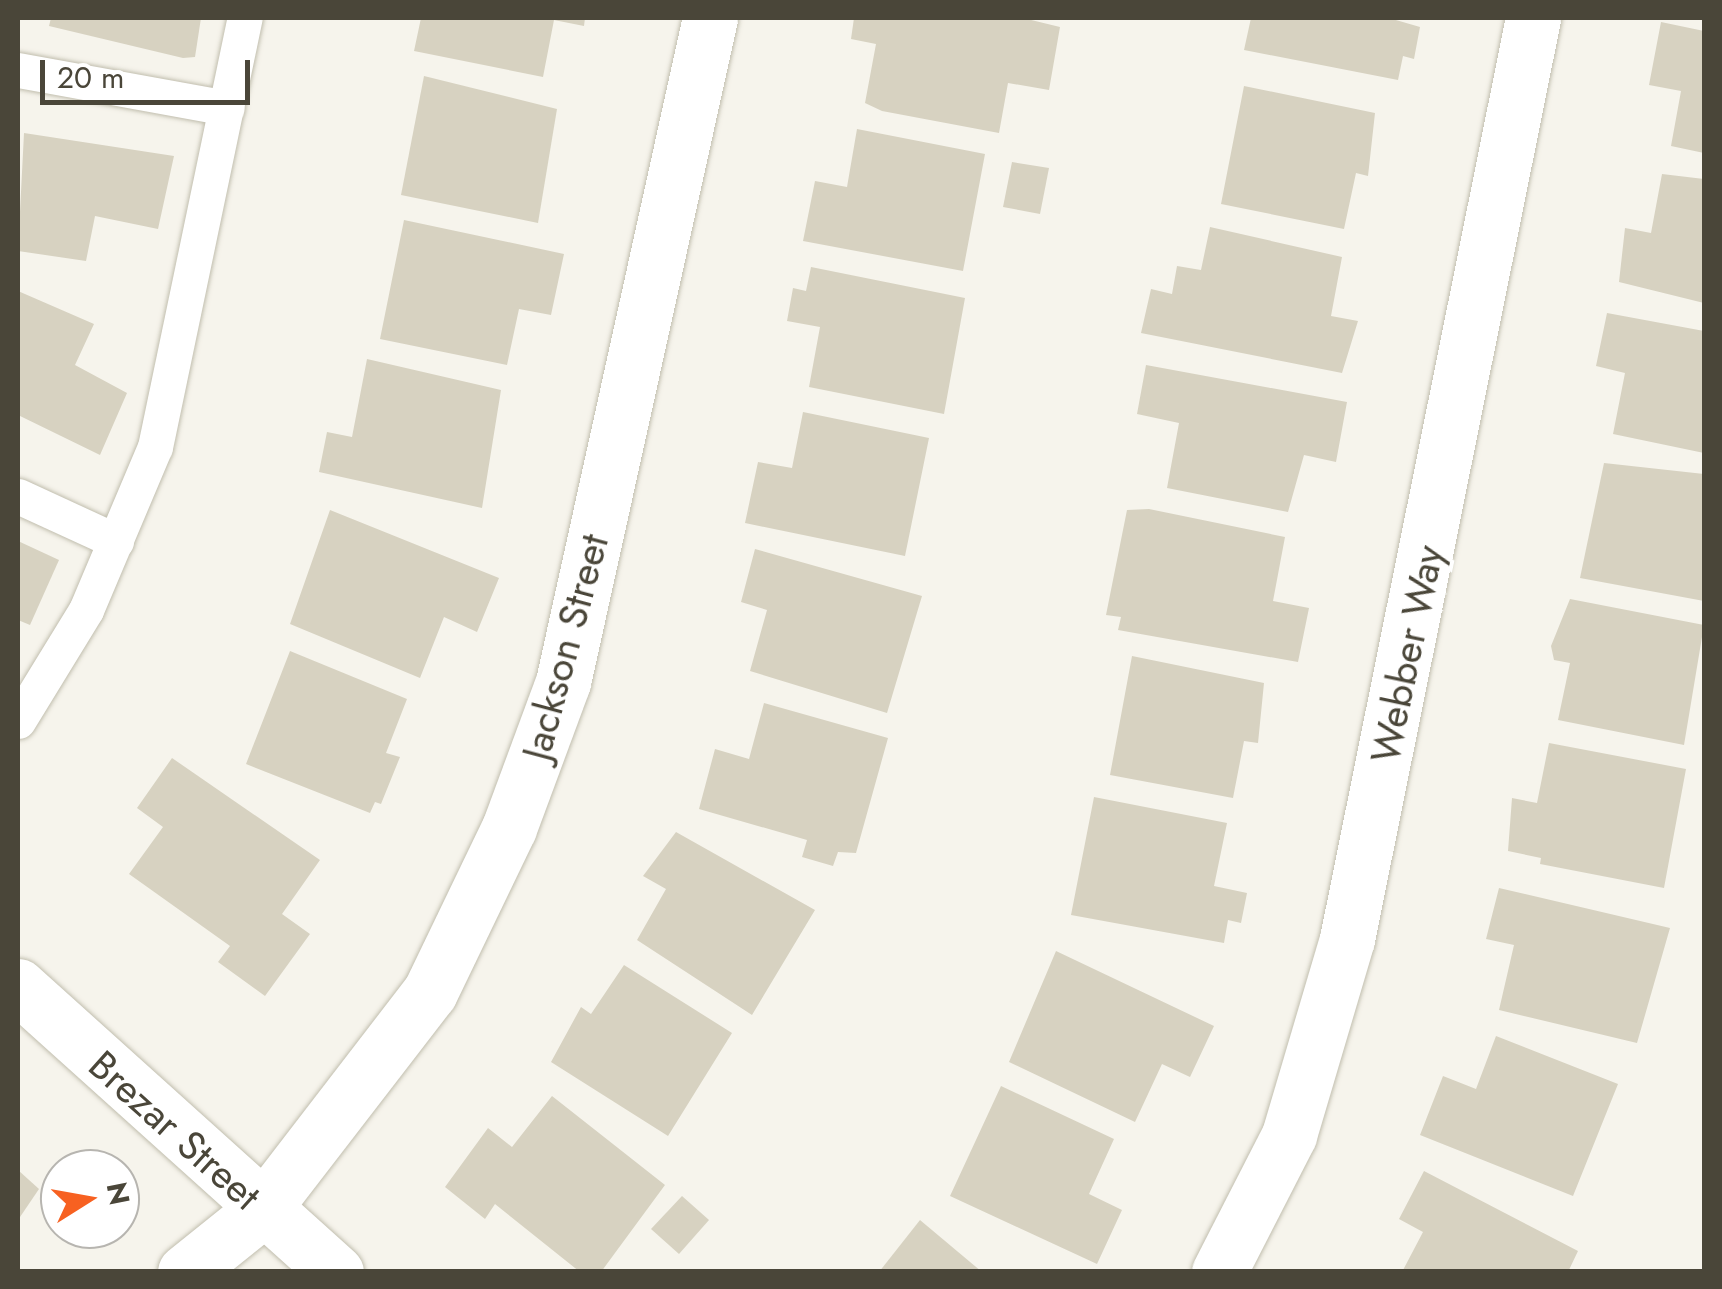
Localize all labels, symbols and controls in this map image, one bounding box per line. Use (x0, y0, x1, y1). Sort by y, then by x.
scale bar (45, 40, 255, 102)
text: 20 m (57, 56, 124, 99)
street label: Jackson Street (512, 529, 618, 765)
street label: Webber Way (1361, 541, 1453, 767)
street label: Brezar Street (79, 1040, 271, 1220)
north arrow (40, 1149, 140, 1249)
text: N (96, 1179, 140, 1208)

